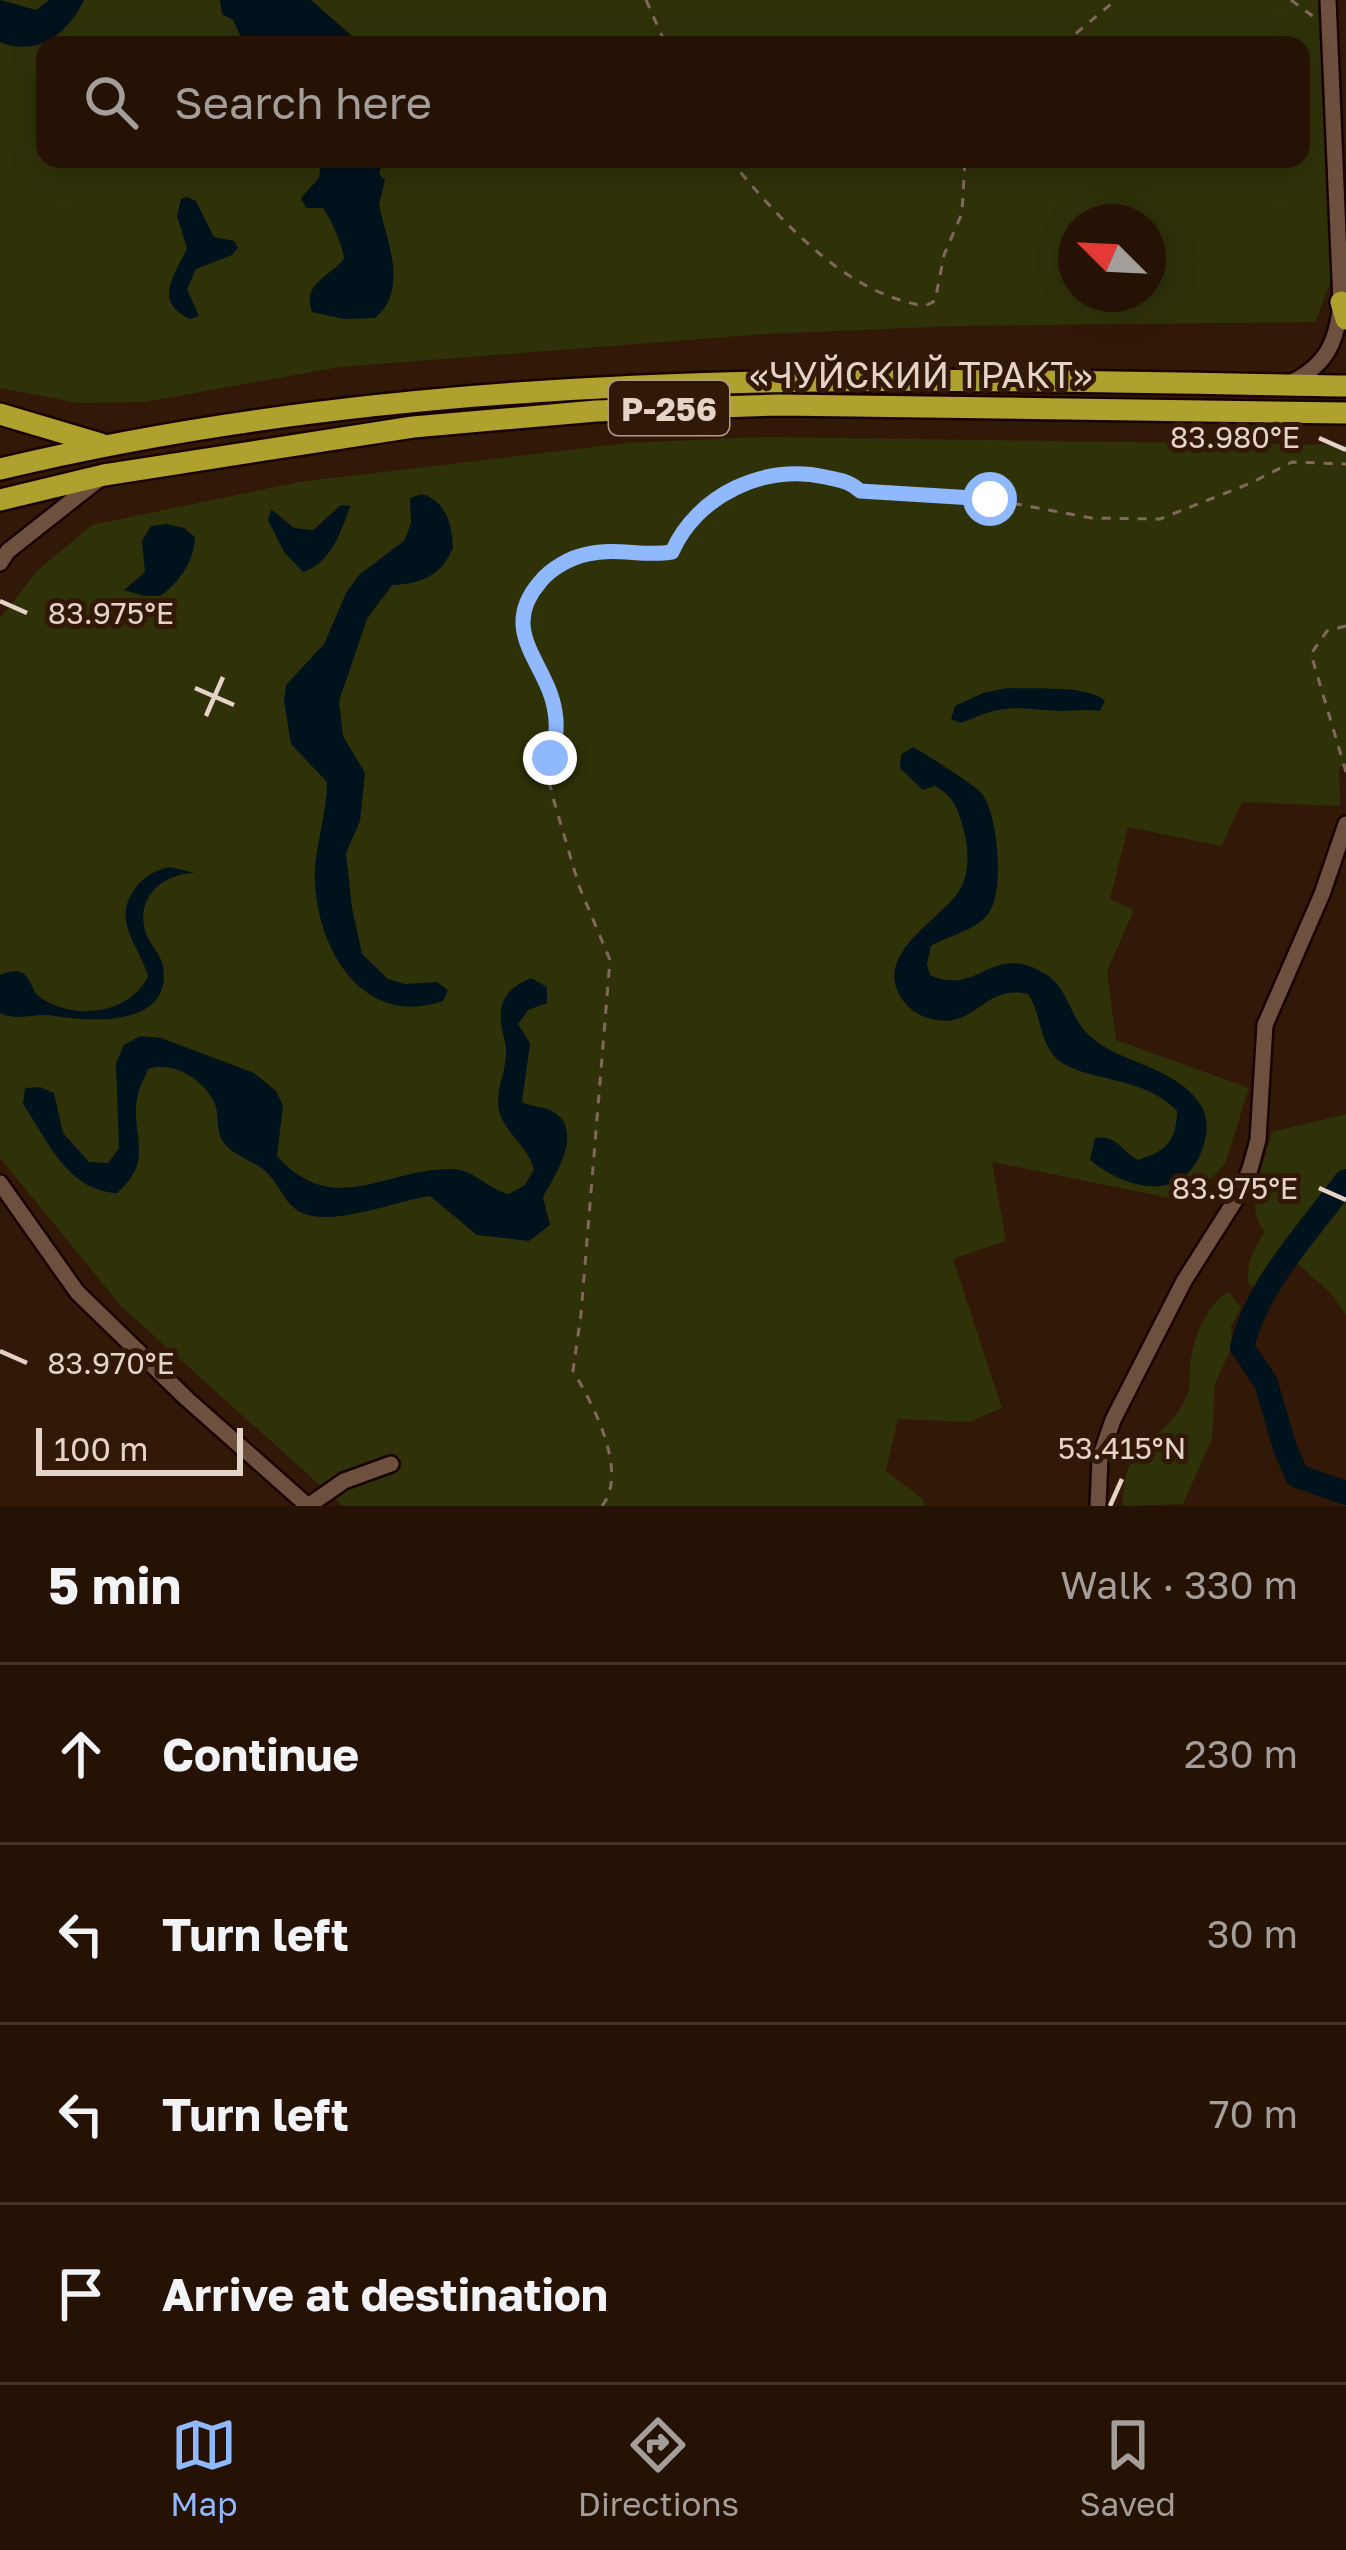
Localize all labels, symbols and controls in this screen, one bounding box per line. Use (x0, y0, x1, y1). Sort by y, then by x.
search box (36, 36, 1310, 168)
icon: search (78, 69, 144, 135)
text: Search here (174, 75, 432, 129)
north arrow (1058, 204, 1166, 312)
street label: «ЧУЙСКИЙ ТРАКТ» (749, 353, 1093, 396)
road number: Р-256 (609, 381, 729, 435)
text: 83.980°E (1170, 419, 1300, 455)
route start (963, 472, 1017, 526)
text: 83.975°E (48, 595, 174, 631)
route end (523, 731, 577, 785)
text: 83.975°E (1172, 1170, 1298, 1206)
text: 83.970°E (47, 1345, 175, 1381)
scale bar (36, 1422, 243, 1475)
text: 100 m (54, 1429, 148, 1468)
text: 53.415°N (1058, 1430, 1186, 1466)
text: 5 min (48, 1554, 181, 1615)
text: Walk · 330 m (1060, 1561, 1298, 1608)
icon: ahead (48, 1721, 114, 1787)
text: Continue (162, 1727, 359, 1781)
text: 230 m (1184, 1730, 1298, 1777)
icon: left (48, 1901, 114, 1967)
text: Turn left (162, 1907, 349, 1961)
text: 30 m (1207, 1910, 1298, 1957)
icon: left (48, 2081, 114, 2147)
text: Turn left (162, 2087, 349, 2141)
text: 70 m (1209, 2090, 1298, 2137)
icon: arrive (48, 2261, 114, 2327)
text: Arrive at destination (162, 2267, 608, 2321)
tab: Map (170, 2412, 238, 2523)
tab: Directions (578, 2412, 739, 2523)
tab: Saved (1079, 2412, 1176, 2523)

